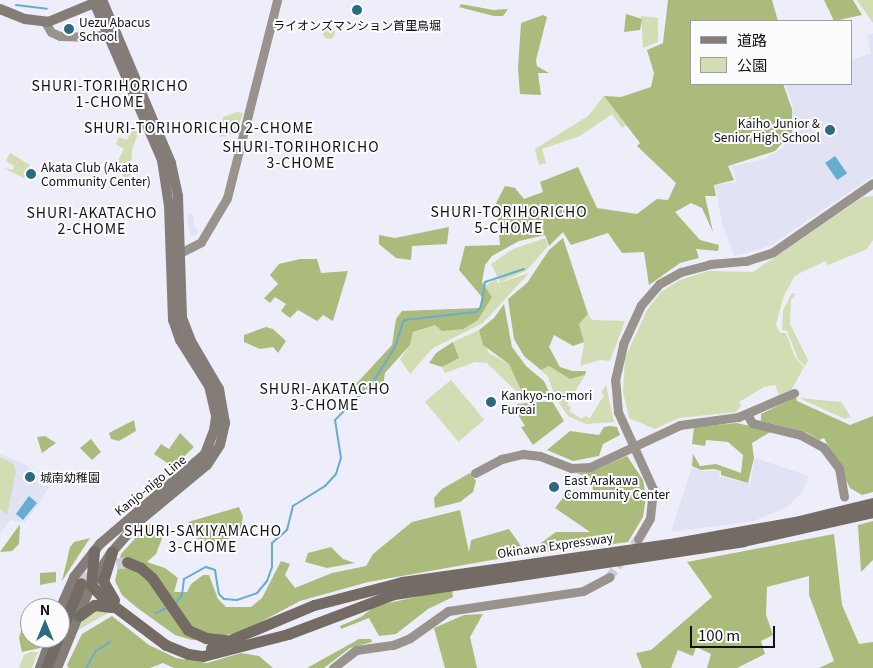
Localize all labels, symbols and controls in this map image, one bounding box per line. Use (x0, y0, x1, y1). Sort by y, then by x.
marker: ライオンズマンション首里鳥堀 (351, 4, 363, 16)
place label: Uezu Abacus School (79, 15, 150, 43)
place label: ライオンズマンション首里鳥堀 (273, 18, 441, 32)
legend (690, 20, 853, 85)
marker: Uezu Abacus School (63, 23, 75, 35)
text: 道路 (737, 29, 767, 50)
text: 公園 (737, 54, 767, 75)
district label: SHURI-TORIHORICHO 1-CHOME (29, 77, 191, 110)
place label: Kaiho Junior & Senior High School (714, 116, 820, 144)
district label: SHURI-TORIHORICHO 2-CHOME (81, 119, 317, 135)
marker: Kaiho Junior & Senior High School (824, 124, 836, 136)
district label: SHURI-TORIHORICHO 3-CHOME (220, 138, 382, 170)
place label: Akata Club (Akata Community Center) (41, 160, 151, 188)
marker: Akata Club (Akata Community Center) (25, 168, 37, 180)
district label: SHURI-TORIHORICHO 5-CHOME (428, 203, 590, 236)
district label: SHURI-AKATACHO 2-CHOME (25, 204, 159, 236)
district label: SHURI-AKATACHO 3-CHOME (258, 380, 392, 412)
place label: Kankyo-no-mori Fureai (501, 388, 592, 416)
marker: Kankyo-no-mori Fureai (485, 396, 497, 408)
street label: Kanjo-nigo Line (111, 452, 189, 518)
place label: 城南幼稚園 (40, 470, 100, 484)
marker: 城南幼稚園 (24, 471, 36, 483)
place label: East Arakawa Community Center (564, 473, 670, 501)
marker: East Arakawa Community Center (548, 481, 560, 493)
district label: SHURI-SAKIYAMACHO 3-CHOME (122, 522, 284, 554)
street label: Okinawa Expressway (496, 530, 614, 560)
north arrow (20, 598, 70, 648)
text: N (40, 599, 50, 619)
scale bar (693, 616, 778, 648)
text: 100 m (698, 624, 740, 645)

